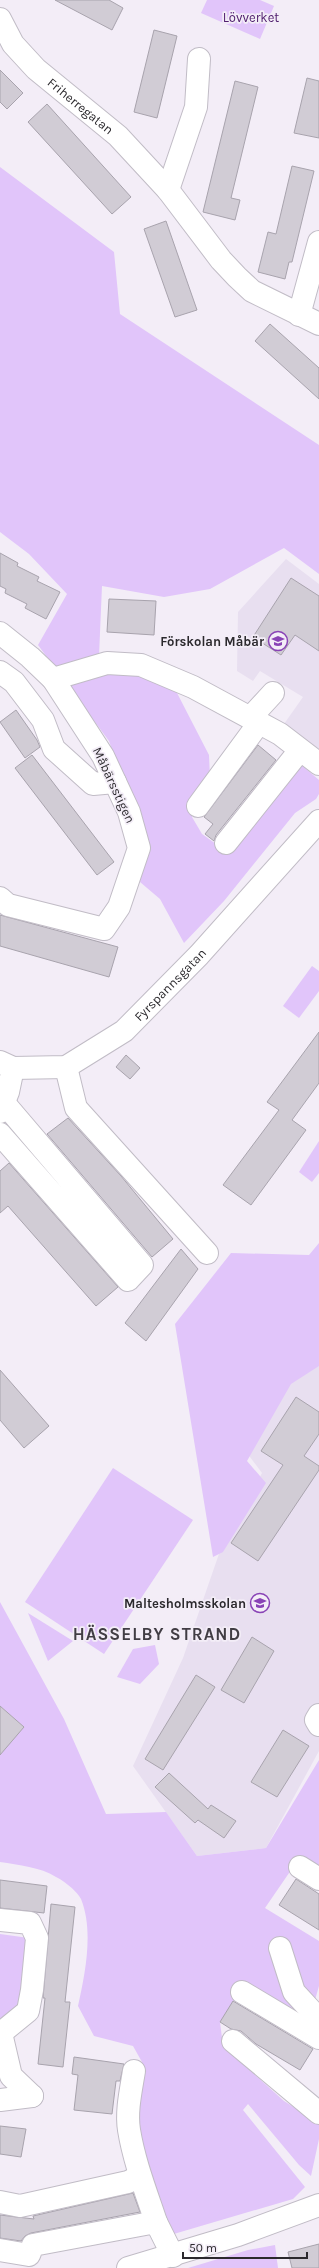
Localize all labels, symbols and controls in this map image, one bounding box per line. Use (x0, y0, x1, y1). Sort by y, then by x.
park label: Lövverket (223, 10, 279, 25)
street label: Friherregatan (45, 74, 117, 137)
school or university icon: Förskolan Måbär (267, 630, 289, 652)
place label: Förskolan Måbär (160, 634, 265, 649)
street label: Måbärsstigen (90, 745, 138, 825)
street label: Fyrspannsgatan (131, 945, 209, 1024)
school or university icon: Maltesholmsskolan (249, 1592, 271, 1614)
place label: Maltesholmsskolan (124, 1596, 246, 1611)
district label: HÄSSELBY STRAND (73, 1624, 241, 1644)
scale bar (183, 2234, 307, 2260)
text: 50 m (189, 2241, 217, 2255)

